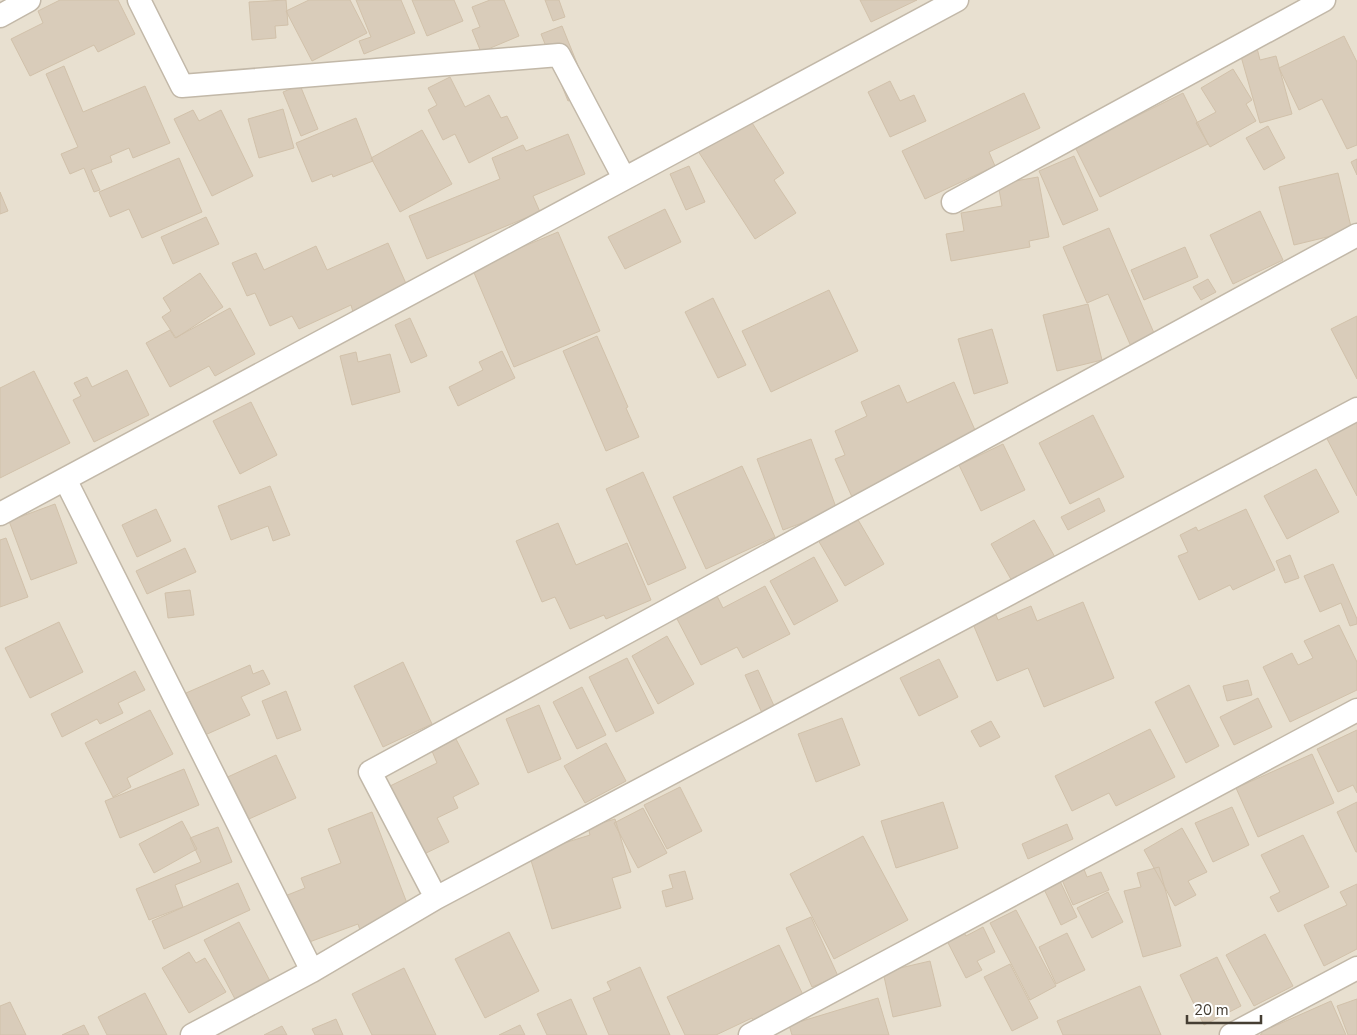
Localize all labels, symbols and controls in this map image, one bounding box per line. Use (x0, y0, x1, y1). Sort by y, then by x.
scale bar (1187, 992, 1261, 1024)
text: 20 m (1194, 1000, 1229, 1020)

